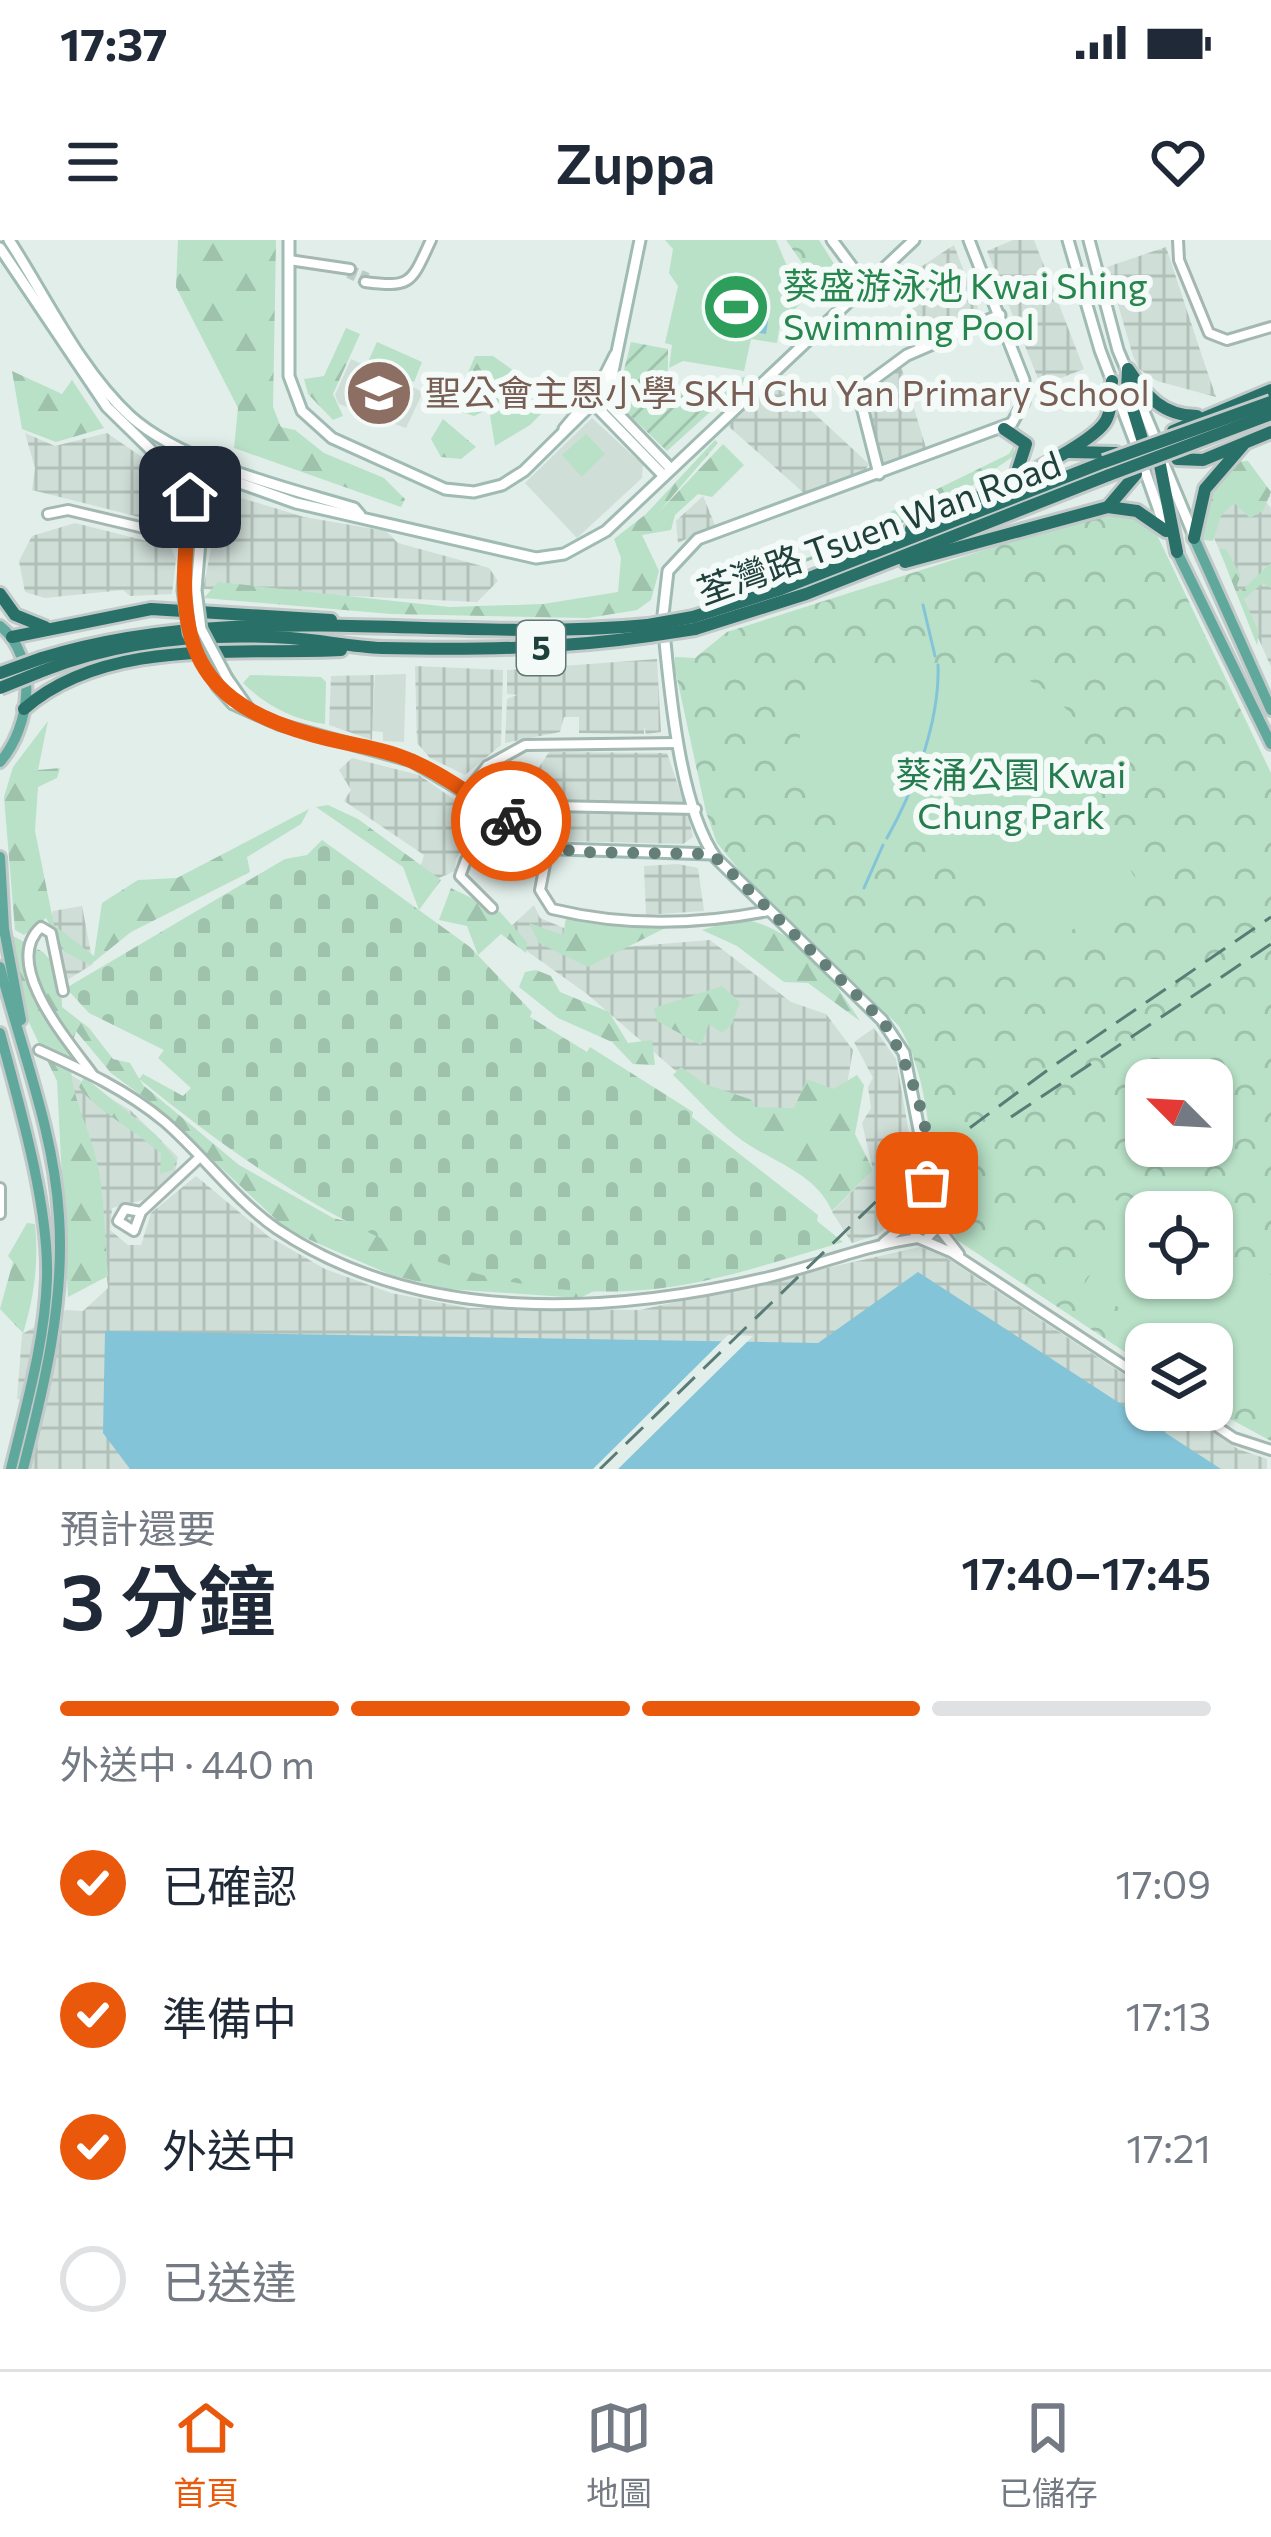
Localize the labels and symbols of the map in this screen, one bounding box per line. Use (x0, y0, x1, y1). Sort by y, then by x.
place label: 葵盛游泳池 Kwai Shing Swimming Pool (783, 262, 1147, 347)
sports icon: 葵盛游泳池 Kwai Shing Swimming Pool (701, 272, 771, 342)
school or university icon: 聖公會主恩小學 SKH Chu Yan Primary School (344, 358, 414, 428)
place label: 聖公會主恩小學 SKH Chu Yan Primary School (425, 369, 1150, 413)
street label: 荃灣路 Tsuen Wan Road (691, 440, 1066, 612)
pin (139, 446, 241, 548)
road number: 5 (517, 621, 565, 675)
park label: 葵涌公園 Kwai Chung Park (896, 751, 1126, 836)
courier (451, 761, 571, 881)
north arrow (1125, 1059, 1233, 1167)
pin (876, 1132, 978, 1234)

